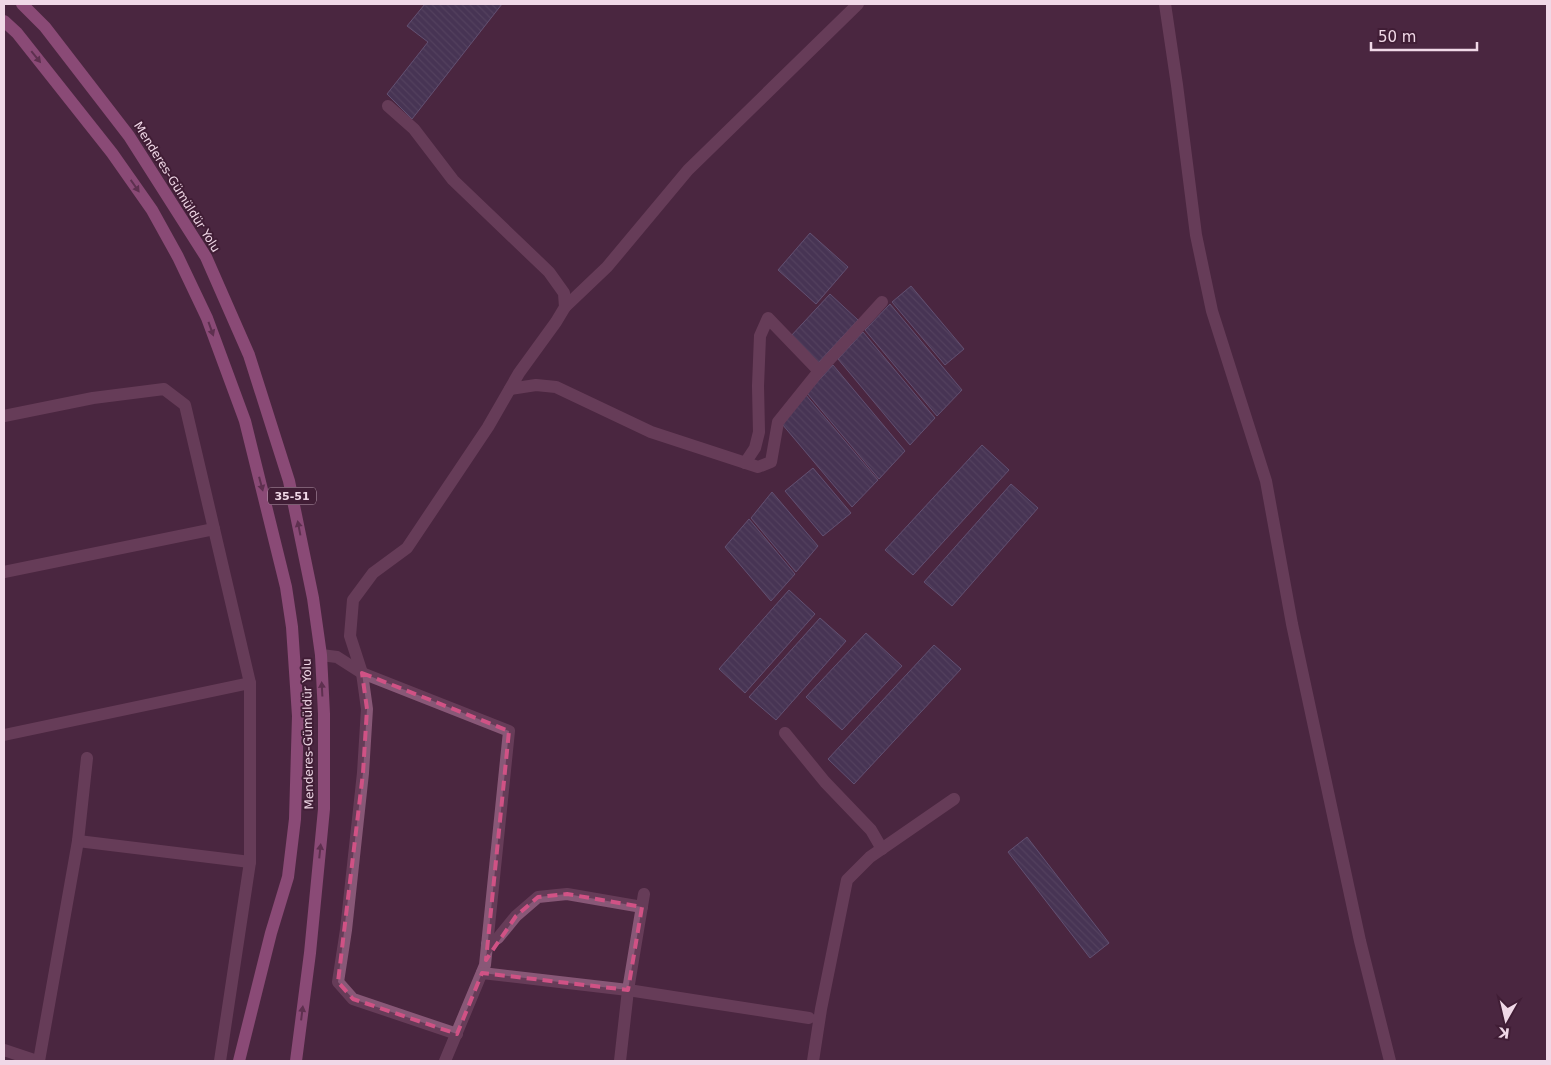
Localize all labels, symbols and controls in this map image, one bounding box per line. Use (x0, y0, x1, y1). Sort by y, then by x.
scale bar (1371, 20, 1477, 52)
text: 50 m (1378, 28, 1416, 46)
one-way arrow (30, 50, 41, 63)
street label: Menderes-Gümüldür Yolu (131, 119, 223, 255)
one-way arrow (130, 179, 140, 193)
one-way arrow (207, 322, 215, 337)
one-way arrow (257, 476, 265, 491)
road number: 35-51 (268, 488, 316, 504)
one-way arrow (295, 521, 303, 536)
street label: Menderes-Gümüldür Yolu (300, 658, 316, 810)
one-way arrow (318, 681, 326, 697)
one-way arrow (316, 843, 324, 859)
north arrow (1481, 995, 1531, 1045)
one-way arrow (298, 1005, 306, 1021)
text: K (1497, 1024, 1511, 1042)

